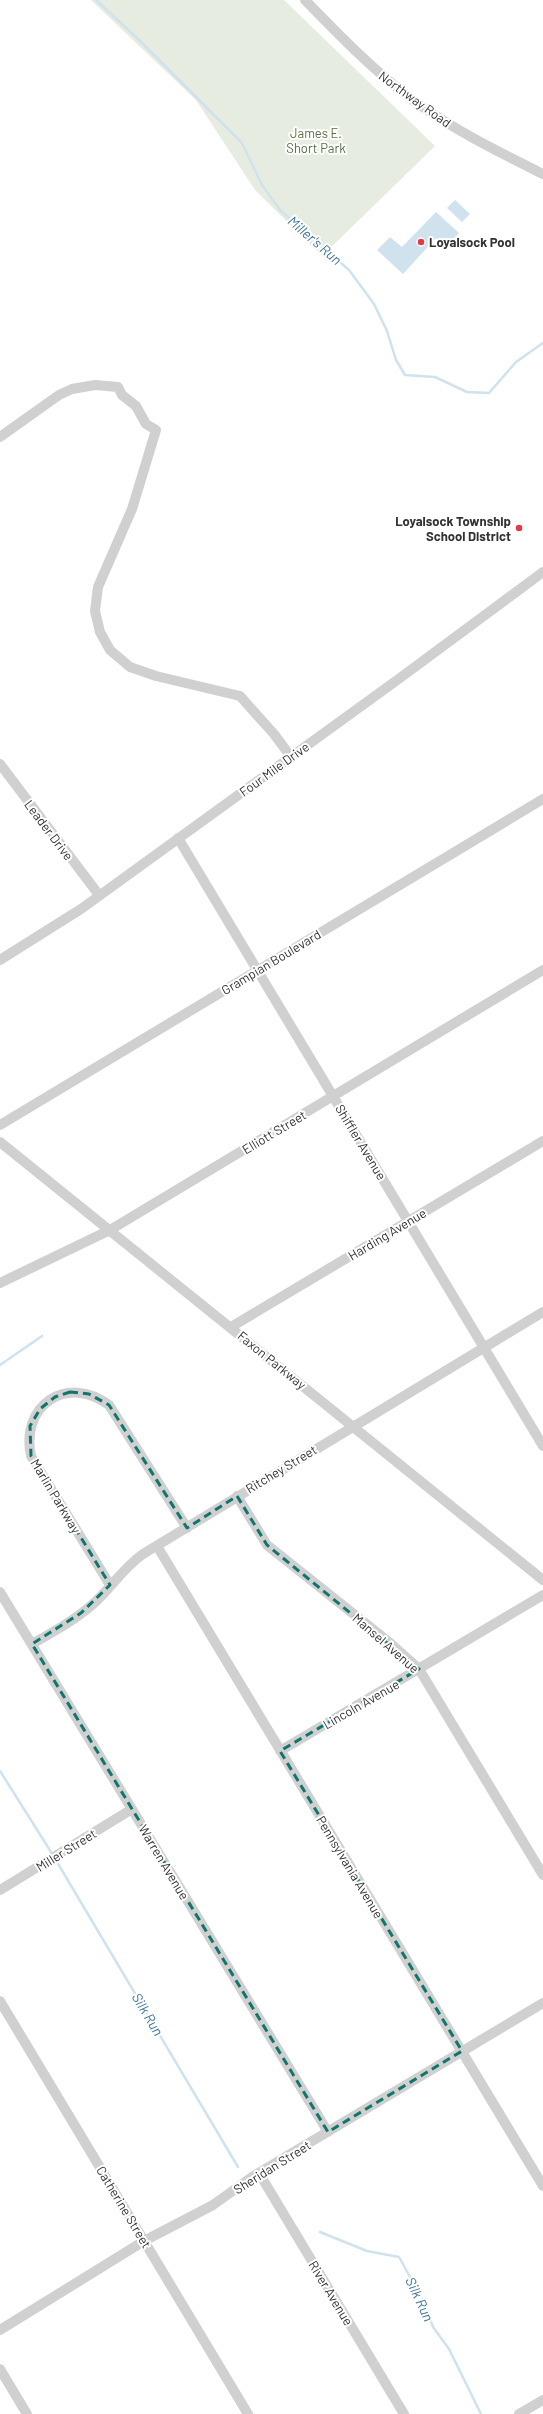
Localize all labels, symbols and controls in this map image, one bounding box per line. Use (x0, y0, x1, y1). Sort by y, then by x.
street label: Northway Road (376, 67, 454, 131)
park label: James E. Short Park (286, 125, 346, 156)
water label: Miller's Run (285, 212, 345, 268)
place label: Loyalsock Pool (429, 234, 515, 250)
marker: Loyalsock Pool (416, 237, 426, 247)
place label: Loyalsock Township School District (395, 513, 511, 544)
marker: Loyalsock Township School District (514, 523, 524, 533)
street label: Four Mile Drive (236, 738, 312, 800)
street label: Leader Drive (21, 797, 77, 863)
street label: Grampian Boulevard (218, 926, 324, 998)
street label: Shiffler Avenue (332, 1101, 390, 1183)
street label: Elliott Street (239, 1107, 309, 1157)
street label: Harding Avenue (345, 1204, 429, 1264)
street label: Faxon Parkway (234, 1327, 310, 1393)
street label: Ritchey Street (242, 1441, 320, 1497)
street label: Marlin Parkway (28, 1456, 84, 1536)
street label: Mansel Avenue (349, 1610, 423, 1676)
street label: Lincoln Avenue (320, 1676, 402, 1732)
street label: Pennsylvania Avenue (313, 1813, 387, 1921)
street label: Warren Avenue (135, 1822, 193, 1902)
street label: Miller Street (33, 1825, 99, 1875)
water label: Silk Run (129, 1989, 167, 2039)
street label: Sheridan Street (230, 2137, 314, 2197)
street label: Catherine Street (93, 2163, 155, 2251)
street label: River Avenue (305, 2258, 357, 2328)
water label: Silk Run (402, 2274, 438, 2324)

